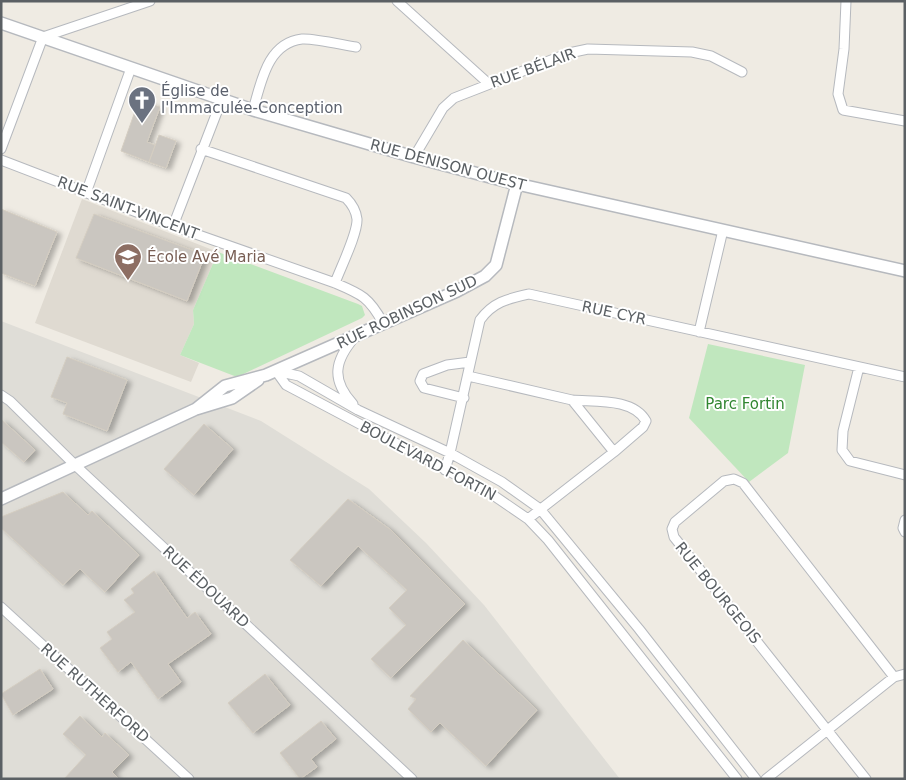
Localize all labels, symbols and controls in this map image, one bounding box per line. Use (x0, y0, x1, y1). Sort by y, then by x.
street label: RUE BÉLAIR (488, 43, 578, 92)
place label: Église de l'Immaculée-Conception (161, 81, 343, 117)
church icon: Église de l'Immaculée-Conception (127, 85, 157, 124)
street label: RUE DENISON OUEST (368, 136, 529, 195)
street label: RUE SAINT-VINCENT (55, 173, 202, 244)
school or university icon: École Avé Maria (113, 242, 143, 281)
place label: École Avé Maria (147, 247, 266, 266)
street label: RUE ROBINSON SUD (334, 271, 480, 353)
street label: RUE CYR (580, 297, 648, 329)
park label: Parc Fortin (705, 395, 785, 413)
street label: BOULEVARD FORTIN (357, 417, 499, 505)
street label: RUE BOURGEOIS (671, 538, 765, 648)
street label: RUE ÉDOUARD (159, 542, 254, 632)
street label: RUE RUTHERFORD (37, 640, 153, 746)

